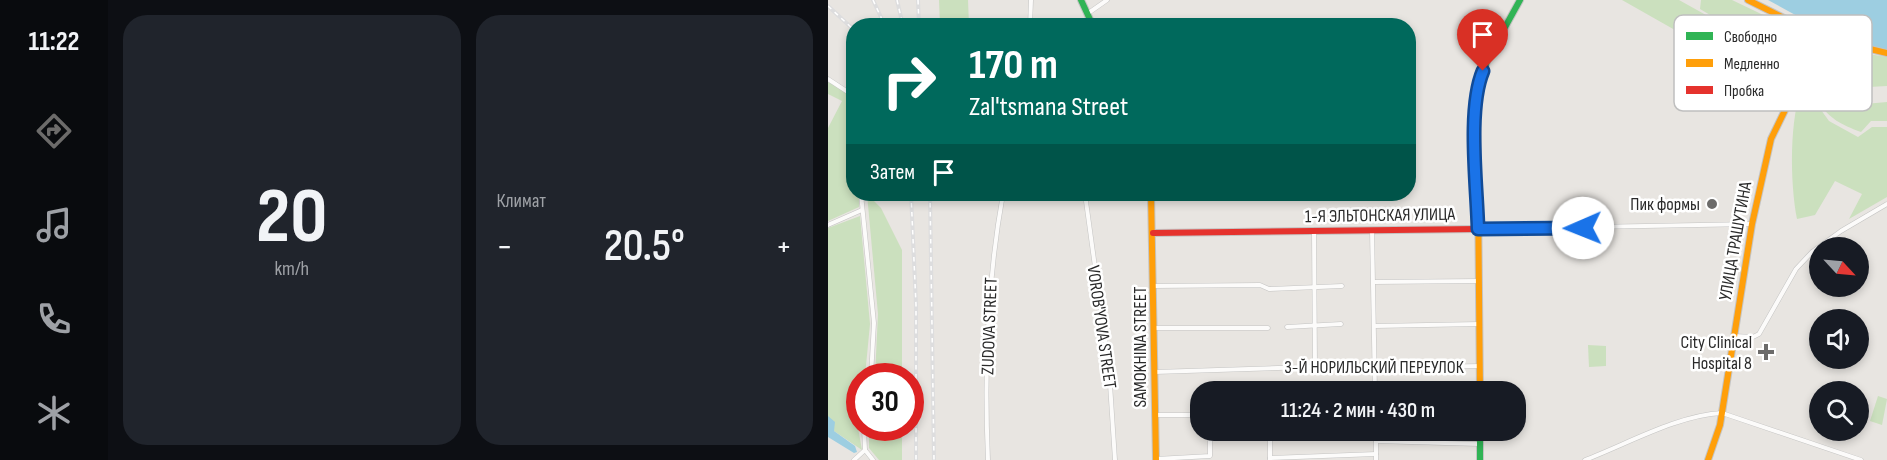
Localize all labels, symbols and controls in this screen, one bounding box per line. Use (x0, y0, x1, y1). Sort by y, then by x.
pin (1457, 9, 1508, 71)
legend (1674, 15, 1872, 111)
icon: arrive (1466, 18, 1499, 51)
text: 11:22 (29, 26, 79, 58)
text: Свободно (1724, 28, 1777, 47)
text: 170 m (969, 40, 1058, 91)
icon: right (870, 42, 948, 120)
text: Медленно (1724, 55, 1780, 74)
text: Пробка (1724, 82, 1764, 101)
text: Zal'tsmana Street (969, 91, 1128, 123)
icon: directions (33, 110, 75, 152)
icon: arrive (927, 156, 960, 189)
text: Затем (870, 159, 915, 186)
text: 20 (256, 171, 327, 264)
street label: УЛИЦА ТРАШУТИНА (1715, 180, 1756, 302)
text: Климат (497, 189, 546, 213)
place label: Пик формы (1630, 194, 1700, 215)
position arrow (1551, 196, 1615, 260)
marker: Пик формы (1705, 197, 1719, 211)
icon: music (33, 204, 75, 246)
street label: 1-Я ЭЛЬТОНСКАЯ УЛИЦА (1305, 204, 1456, 227)
text: 20.5° (604, 219, 685, 274)
text: − (497, 227, 513, 267)
text: + (776, 227, 792, 267)
north arrow (1809, 237, 1869, 297)
map controls (1809, 237, 1869, 441)
text: km/h (274, 257, 309, 281)
street label: VOROB'YOVA STREET (1082, 264, 1121, 390)
street label: ZUDOVA STREET (977, 277, 1002, 375)
street label: SAMOKHINA STREET (1130, 287, 1151, 407)
icon: phone (33, 298, 75, 340)
button: sound (1809, 309, 1869, 369)
place label: City Clinical Hospital 8 (1680, 332, 1752, 374)
marker: City Clinical Hospital 8 (1757, 343, 1775, 361)
street label: 3-Й НОРИЛЬСКИЙ ПЕРЕУЛОК (1284, 357, 1465, 378)
speed limit sign: 30 (846, 363, 924, 441)
button: search (1809, 381, 1869, 441)
icon: climate (33, 392, 75, 434)
text: 11:24 · 2 мин · 430 m (1281, 397, 1435, 424)

